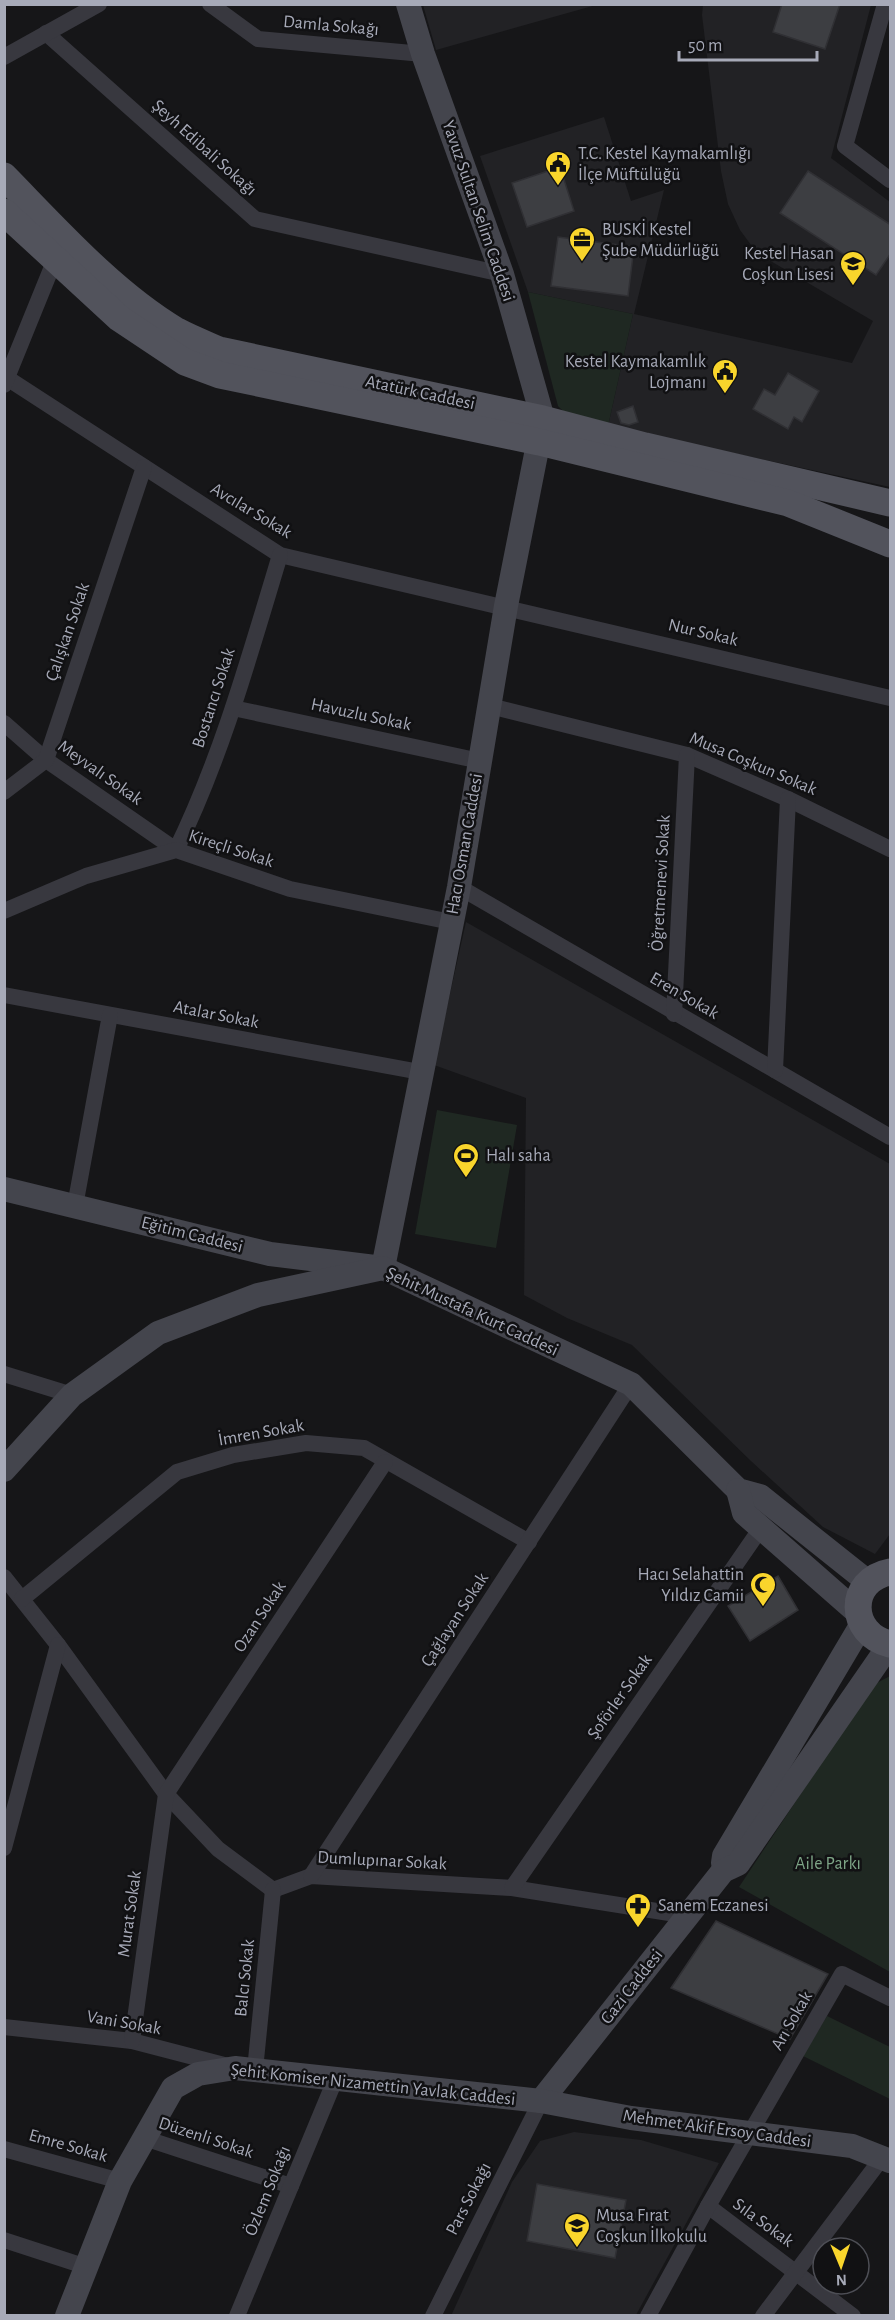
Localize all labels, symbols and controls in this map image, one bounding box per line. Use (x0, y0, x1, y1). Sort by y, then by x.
street label: Damla Sokağı (282, 13, 380, 39)
scale bar (679, 24, 817, 62)
text: 50 m (688, 37, 722, 55)
street label: Şeyh Edibali Sokağı (148, 97, 260, 199)
street label: Yavuz Sultan Selim Caddesi (439, 118, 517, 304)
place label: T.C. Kestel Kaymakamlığı İlçe Müftülüğü (578, 145, 751, 184)
public building icon: T.C. Kestel Kaymakamlığı İlçe Müftülüğü (543, 149, 573, 187)
place label: BUSKİ Kestel Şube Müdürlüğü (602, 219, 719, 260)
office icon: BUSKİ Kestel Şube Müdürlüğü (567, 225, 597, 263)
place label: Kestel Hasan Coşkun Lisesi (742, 245, 834, 284)
school or university icon: Kestel Hasan Coşkun Lisesi (838, 249, 868, 287)
place label: Kestel Kaymakamlık Lojmanı (565, 353, 707, 392)
public building icon: Kestel Kaymakamlık Lojmanı (710, 357, 740, 395)
street label: Atatürk Caddesi (364, 373, 476, 413)
street label: Avcılar Sokak (207, 480, 295, 543)
street label: Çalışkan Sokak (43, 580, 93, 683)
street label: Nur Sokak (666, 616, 741, 650)
street label: Bostancı Sokak (189, 645, 239, 750)
street label: Havuzlu Sokak (309, 696, 414, 735)
street label: Musa Coşkun Sokak (687, 729, 820, 799)
street label: Meyvalı Sokak (54, 737, 146, 809)
street label: Hacı Osman Caddesi (444, 772, 486, 916)
street label: Öğretmenevi Sokak (646, 813, 674, 952)
street label: Kireçli Sokak (186, 827, 277, 871)
street label: Eren Sokak (647, 969, 722, 1023)
street label: Atalar Sokak (172, 998, 261, 1032)
sports icon: Halı saha (451, 1141, 481, 1179)
place label: Halı saha (486, 1147, 551, 1165)
street label: Eğitim Caddesi (139, 1214, 245, 1256)
street label: Şehit Mustafa Kurt Caddesi (383, 1264, 561, 1360)
street label: İmren Sokak (216, 1415, 306, 1449)
place label: Hacı Selahattin Yıldız Camii (637, 1566, 744, 1605)
street label: Çağlayan Sokak (418, 1569, 492, 1670)
mosque icon: Hacı Selahattin Yıldız Camii (748, 1570, 778, 1608)
street label: Ozan Sokak (231, 1578, 290, 1656)
street label: Şoförler Sokak (584, 1651, 656, 1743)
street label: Dumlupınar Sokak (317, 1849, 448, 1873)
park label: Aile Parkı (795, 1855, 861, 1873)
street label: Murat Sokak (115, 1869, 145, 1958)
pharmacy icon: Sanem Eczanesi (623, 1891, 653, 1929)
place label: Sanem Eczanesi (658, 1897, 769, 1915)
street label: Balcı Sokak (232, 1937, 258, 2018)
street label: Gazi Caddesi (597, 1946, 667, 2028)
street label: Arı Sokak (768, 1988, 816, 2054)
street label: Vani Sokak (85, 2008, 163, 2039)
street label: Şehit Komiser Nizamettin Yavlak Caddesi (230, 2061, 516, 2109)
street label: Mehmet Akif Ersoy Caddesi (622, 2107, 812, 2151)
street label: Düzenli Sokak (156, 2114, 256, 2162)
street label: Emre Sokak (27, 2126, 110, 2166)
street label: Özlem Sokağı (240, 2143, 294, 2239)
street label: Pars Sokağı (443, 2160, 495, 2238)
street label: Sıla Sokak (729, 2195, 797, 2251)
place label: Musa Fırat Coşkun İlkokulu (596, 2207, 707, 2246)
school or university icon: Musa Fırat Coşkun İlkokulu (562, 2211, 592, 2249)
north arrow (811, 2236, 871, 2296)
text: N (836, 2272, 847, 2288)

